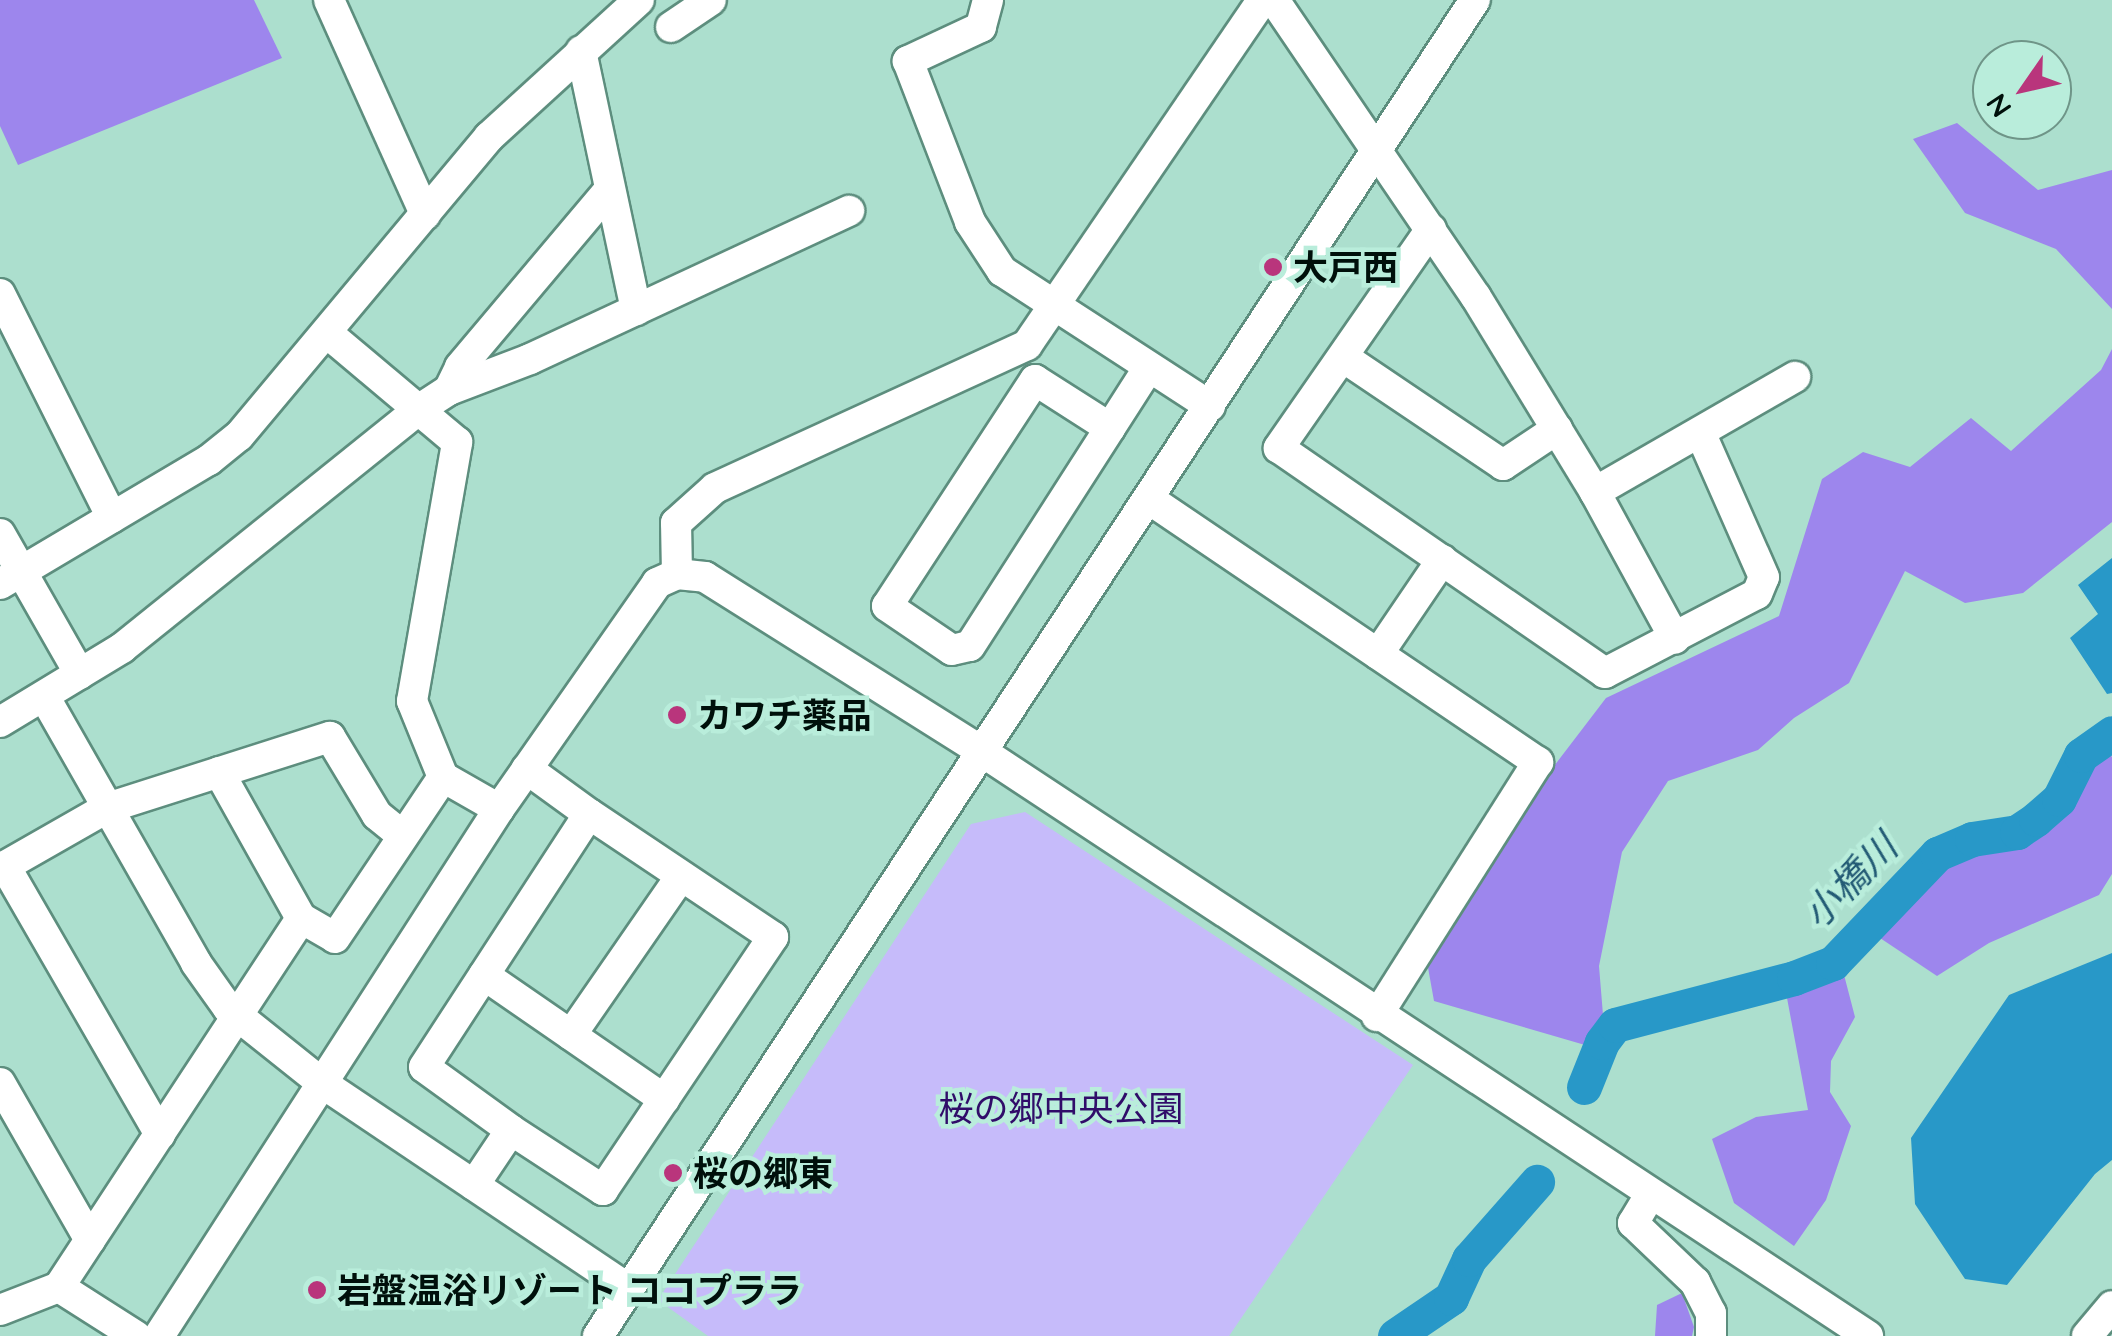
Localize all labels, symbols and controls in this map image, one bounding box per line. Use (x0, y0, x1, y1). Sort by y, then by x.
north arrow (1972, 40, 2072, 140)
text: N (1978, 88, 2019, 124)
place label: 大戸西 (1293, 246, 1398, 288)
marker: 大戸西 (1262, 256, 1284, 278)
place label: カワチ薬品 (697, 694, 872, 736)
marker: カワチ薬品 (666, 704, 688, 726)
water label: 小橋川 (1794, 825, 1906, 937)
park label: 桜の郷中央公園 (939, 1087, 1183, 1129)
place label: 桜の郷東 (693, 1152, 833, 1194)
marker: 桜の郷東 (662, 1162, 684, 1184)
place label: 岩盤温浴リゾート ココプララ (337, 1269, 802, 1311)
marker: 岩盤温浴リゾート ココプララ (306, 1279, 328, 1301)

